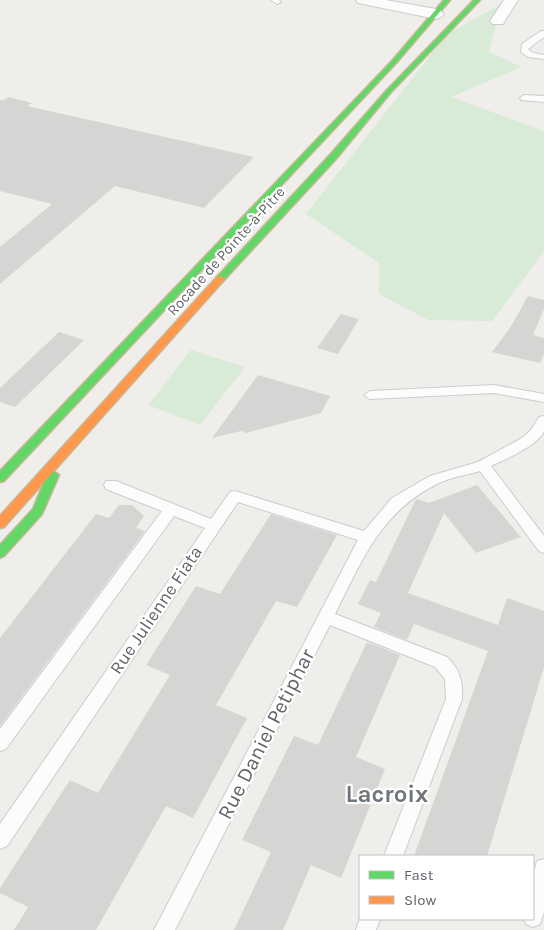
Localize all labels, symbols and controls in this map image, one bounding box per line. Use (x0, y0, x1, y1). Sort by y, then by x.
street label: Rocade de Pointe-à-Pitre (163, 183, 289, 319)
street label: Rue Julienne Fiata (105, 542, 207, 678)
street label: Rue Daniel Petiphar (213, 644, 320, 823)
district label: Lacroix (346, 780, 428, 808)
legend (359, 855, 534, 920)
text: Fast (404, 866, 434, 884)
text: Slow (404, 891, 436, 909)

